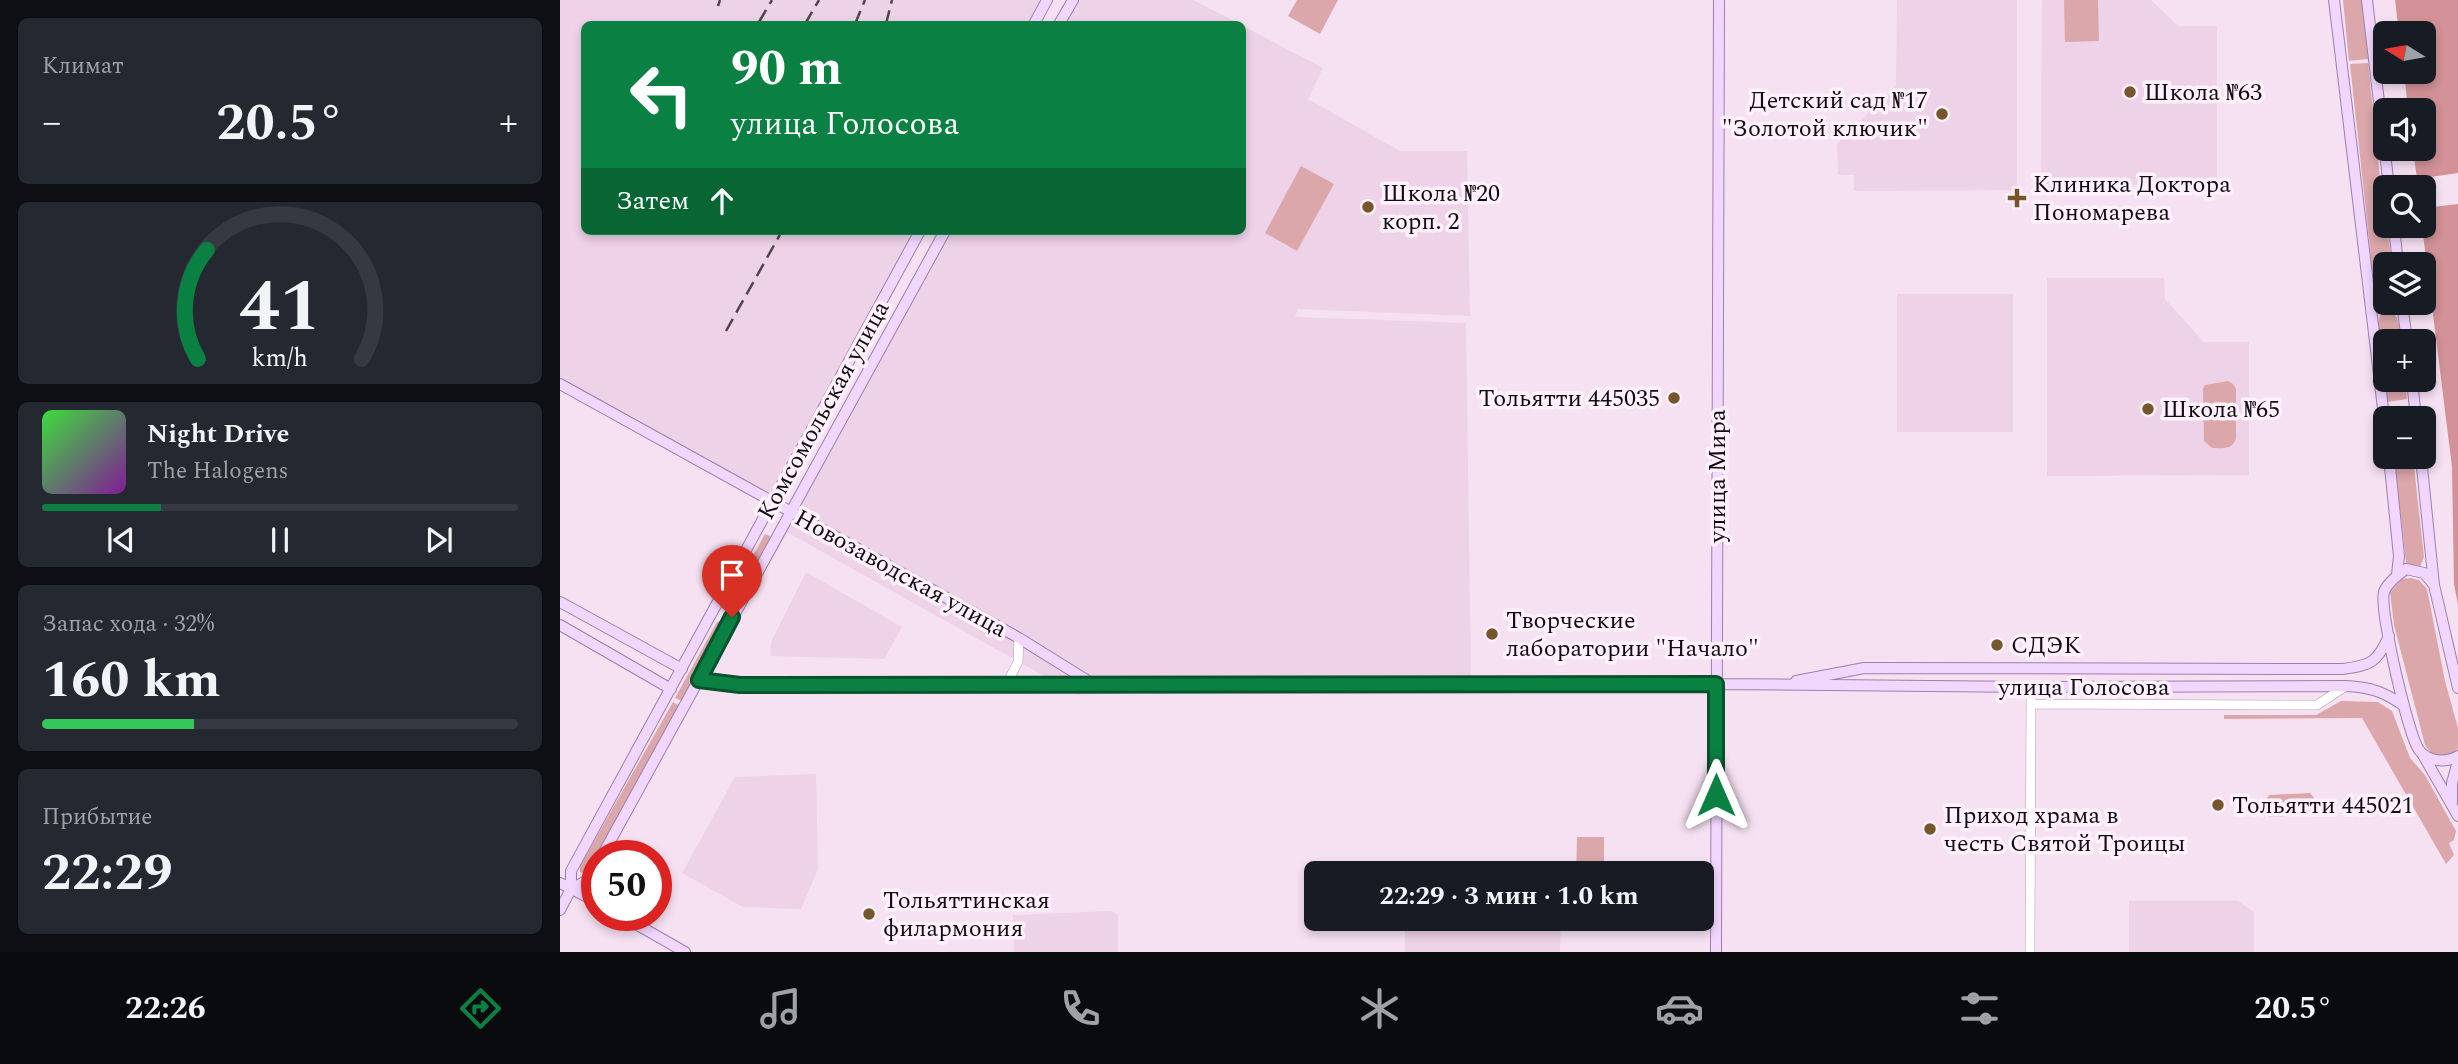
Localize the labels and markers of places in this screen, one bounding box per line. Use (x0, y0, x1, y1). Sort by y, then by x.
place label: Школа №63 (2144, 75, 2262, 111)
place label: Детский сад №17 "Золотой ключик" (1722, 83, 1928, 147)
marker: Школа №63 (2122, 84, 2138, 100)
marker: Детский сад №17 "Золотой ключик" (1934, 106, 1950, 122)
place label: Клиника Доктора Пономарева (2033, 167, 2231, 231)
place label: Школа №20 корп. 2 (1382, 176, 1500, 240)
marker: Клиника Доктора Пономарева (2007, 188, 2027, 208)
marker: Школа №20 корп. 2 (1360, 199, 1376, 215)
place label: Тольятти 445035 (1479, 381, 1660, 417)
marker: Тольятти 445035 (1666, 390, 1682, 406)
place label: Школа №65 (2162, 392, 2280, 428)
marker: Школа №65 (2140, 401, 2156, 417)
pin (702, 545, 762, 617)
place label: Творческие лаборатории "Начало" (1506, 603, 1759, 667)
marker: Творческие лаборатории "Начало" (1484, 626, 1500, 642)
place label: СДЭК (2011, 628, 2081, 664)
marker: СДЭК (1989, 637, 2005, 653)
place label: Тольятти 445021 (2232, 788, 2414, 824)
marker: Тольятти 445021 (2210, 797, 2226, 813)
place label: Приход храма в честь Святой Троицы (1944, 798, 2186, 862)
marker: Приход храма в честь Святой Троицы (1922, 821, 1938, 837)
place label: Тольяттинская филармония (883, 883, 1050, 947)
marker: Тольяттинская филармония (861, 906, 877, 922)

